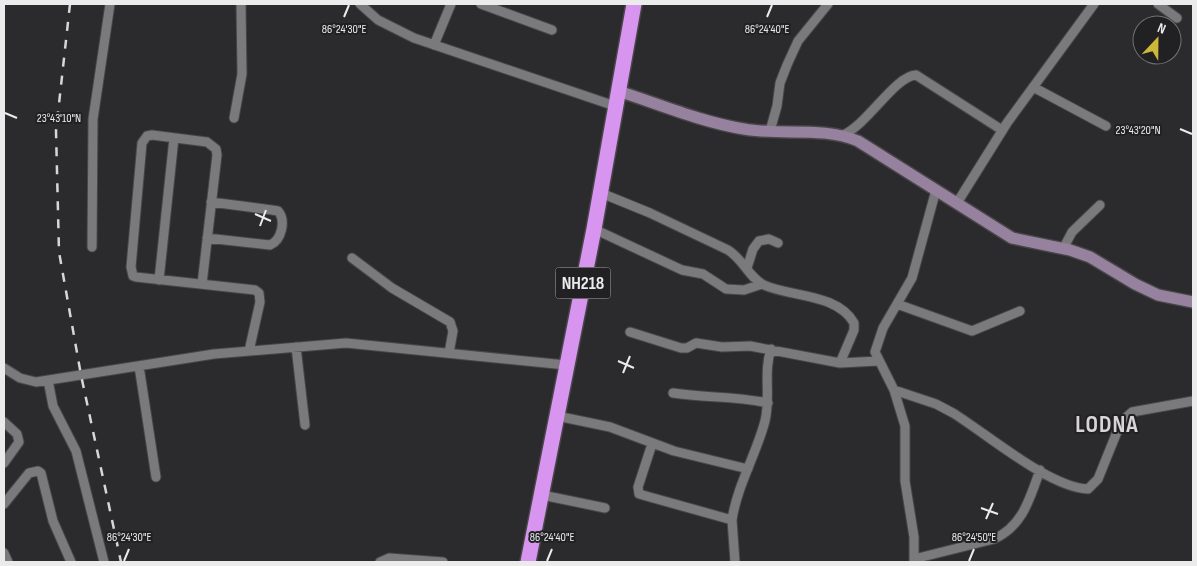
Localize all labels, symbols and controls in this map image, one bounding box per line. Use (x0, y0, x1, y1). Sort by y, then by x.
north arrow (1132, 15, 1182, 65)
text: N (1155, 19, 1168, 38)
text: 86°24'30"E (322, 22, 366, 37)
text: 86°24'40"E (745, 22, 789, 37)
text: 23°43'10"N (37, 111, 81, 126)
text: 23°43'20"N (1115, 123, 1161, 138)
road number: NH218 (556, 268, 610, 298)
district label: LODNA (1075, 410, 1139, 439)
text: 86°24'30"E (107, 530, 151, 545)
text: 86°24'40"E (530, 530, 574, 545)
text: 86°24'50"E (952, 530, 996, 545)

